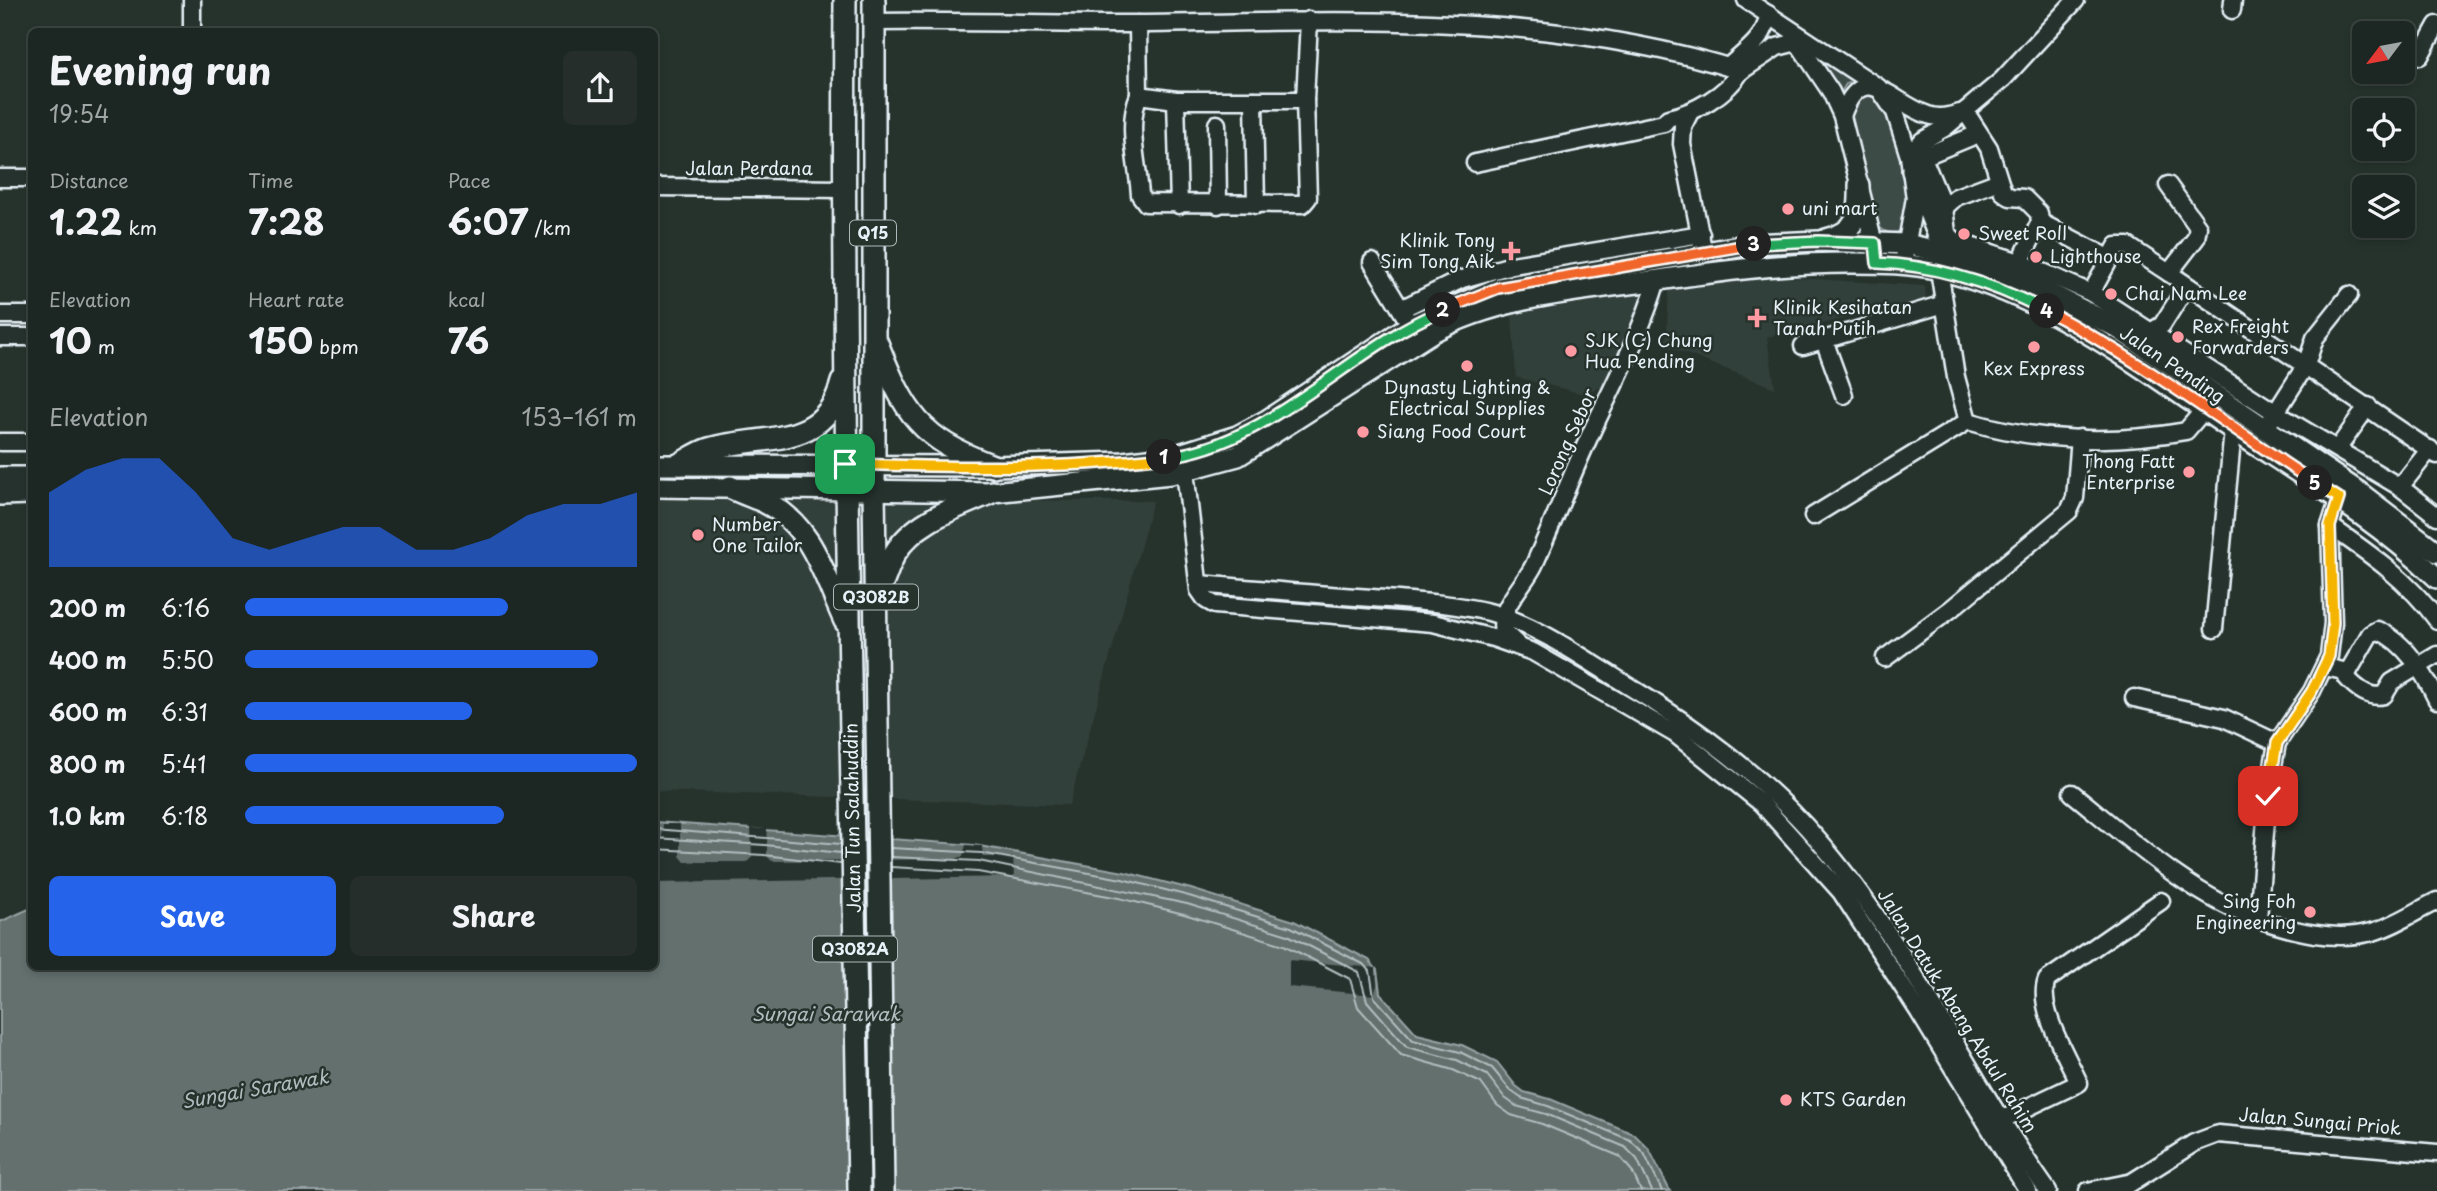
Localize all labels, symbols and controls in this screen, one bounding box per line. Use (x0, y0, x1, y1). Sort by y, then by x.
north arrow (2352, 21, 2415, 84)
map controls (2352, 21, 2415, 238)
text: Evening run (49, 41, 271, 98)
button: share (563, 51, 637, 125)
text: 19:54 (49, 96, 109, 131)
button: locate (2352, 98, 2415, 161)
street label: Jalan Perdana (685, 154, 814, 181)
text: Distance (49, 166, 129, 194)
text: Time (248, 166, 293, 194)
text: Pace (448, 166, 491, 194)
button: layers (2352, 175, 2415, 238)
text: 1.22 (49, 194, 122, 247)
text: 7:28 (248, 194, 325, 247)
text: 6:07 (448, 194, 528, 247)
place label: uni mart (1802, 194, 1877, 221)
marker: uni mart (1780, 201, 1796, 217)
text: km (122, 213, 157, 241)
text: /km (528, 213, 571, 241)
place label: Sweet Roll (1978, 219, 2067, 246)
road number: Q15 (850, 220, 896, 246)
place label: Klinik Tony Sim Tong Aik (1380, 226, 1495, 274)
pin: 3 (1736, 226, 1772, 262)
marker: Sweet Roll (1956, 226, 1972, 242)
text: 3 (1747, 229, 1760, 257)
marker: Klinik Tony Sim Tong Aik (1501, 241, 1521, 261)
place label: Lighthouse (2050, 242, 2142, 269)
marker: Lighthouse (2028, 249, 2044, 265)
place label: Chai Nam Lee (2125, 279, 2247, 306)
text: Elevation (49, 285, 131, 313)
text: Heart rate (248, 285, 344, 313)
text: kcal (448, 285, 486, 313)
marker: Chai Nam Lee (2103, 286, 2119, 302)
pin: 2 (1426, 292, 1460, 328)
place label: Klinik Kesihatan Tanah Putih (1773, 293, 1912, 341)
pin: 4 (2030, 294, 2064, 328)
text: 2 (1436, 295, 1449, 323)
text: 4 (2040, 296, 2053, 324)
marker: Klinik Kesihatan Tanah Putih (1747, 308, 1767, 328)
place label: Rex Freight Forwarders (2192, 312, 2289, 360)
text: 10 (49, 313, 92, 366)
text: 150 (248, 313, 313, 366)
text: 76 (448, 313, 489, 366)
street label: Jalan Pending (2115, 319, 2231, 409)
place label: SJK (C) Chung Hua Pending (1585, 326, 1713, 374)
marker: Rex Freight Forwarders (2170, 329, 2186, 345)
text: m (92, 332, 115, 360)
text: bpm (313, 332, 359, 360)
marker: Kex Express (2026, 339, 2042, 355)
marker: SJK (C) Chung Hua Pending (1563, 343, 1579, 359)
place label: Kex Express (1983, 354, 2085, 381)
marker: Dynasty Lighting & Electrical Supplies (1459, 358, 1475, 374)
place label: Dynasty Lighting & Electrical Supplies (1384, 373, 1550, 421)
street label: Lorong Sebor (1531, 383, 1602, 499)
text: Elevation (49, 399, 148, 434)
text: 153–161 m (522, 399, 637, 434)
place label: Siang Food Court (1377, 417, 1526, 444)
marker: Siang Food Court (1355, 424, 1371, 440)
pin (815, 434, 875, 494)
pin: 1 (1146, 440, 1182, 475)
text: 1 (1159, 442, 1168, 470)
icon: arrive (826, 445, 864, 483)
place label: Thong Fatt Enterprise (2082, 447, 2175, 495)
marker: Thong Fatt Enterprise (2181, 464, 2197, 480)
pin: 5 (2298, 466, 2332, 500)
text: 5 (2308, 468, 2321, 496)
place label: Number One Tailor (712, 510, 803, 558)
marker: Number One Tailor (690, 527, 706, 543)
road number: Q3082B (834, 584, 918, 610)
text: 200 m (49, 590, 126, 625)
text: 6:16 (161, 590, 210, 625)
text: 400 m (49, 642, 127, 677)
text: 5:50 (161, 642, 214, 677)
text: 600 m (49, 694, 127, 729)
text: 6:31 (161, 694, 208, 729)
street label: Jalan Tun Salahuddin (836, 723, 867, 913)
text: 800 m (49, 746, 126, 781)
text: 5:41 (161, 746, 207, 781)
pin (2238, 766, 2298, 826)
icon: check (2249, 777, 2287, 815)
text: 1.0 km (49, 798, 126, 833)
text: 6:18 (161, 798, 208, 833)
button: Save (49, 876, 336, 956)
button: Share (350, 876, 637, 956)
street label: Jalan Datuk Abang Abdul Rahim (1872, 883, 2045, 1137)
place label: Sing Foh Engineering (2195, 887, 2296, 935)
marker: Sing Foh Engineering (2302, 904, 2318, 920)
road number: Q3082A (813, 937, 897, 962)
water label: Sungai Sarawak (752, 999, 901, 1027)
water label: Sungai Sarawak (179, 1061, 332, 1115)
place label: KTS Garden (1800, 1085, 1906, 1112)
marker: KTS Garden (1778, 1092, 1794, 1108)
street label: Jalan Sungai Priok (2238, 1100, 2403, 1141)

